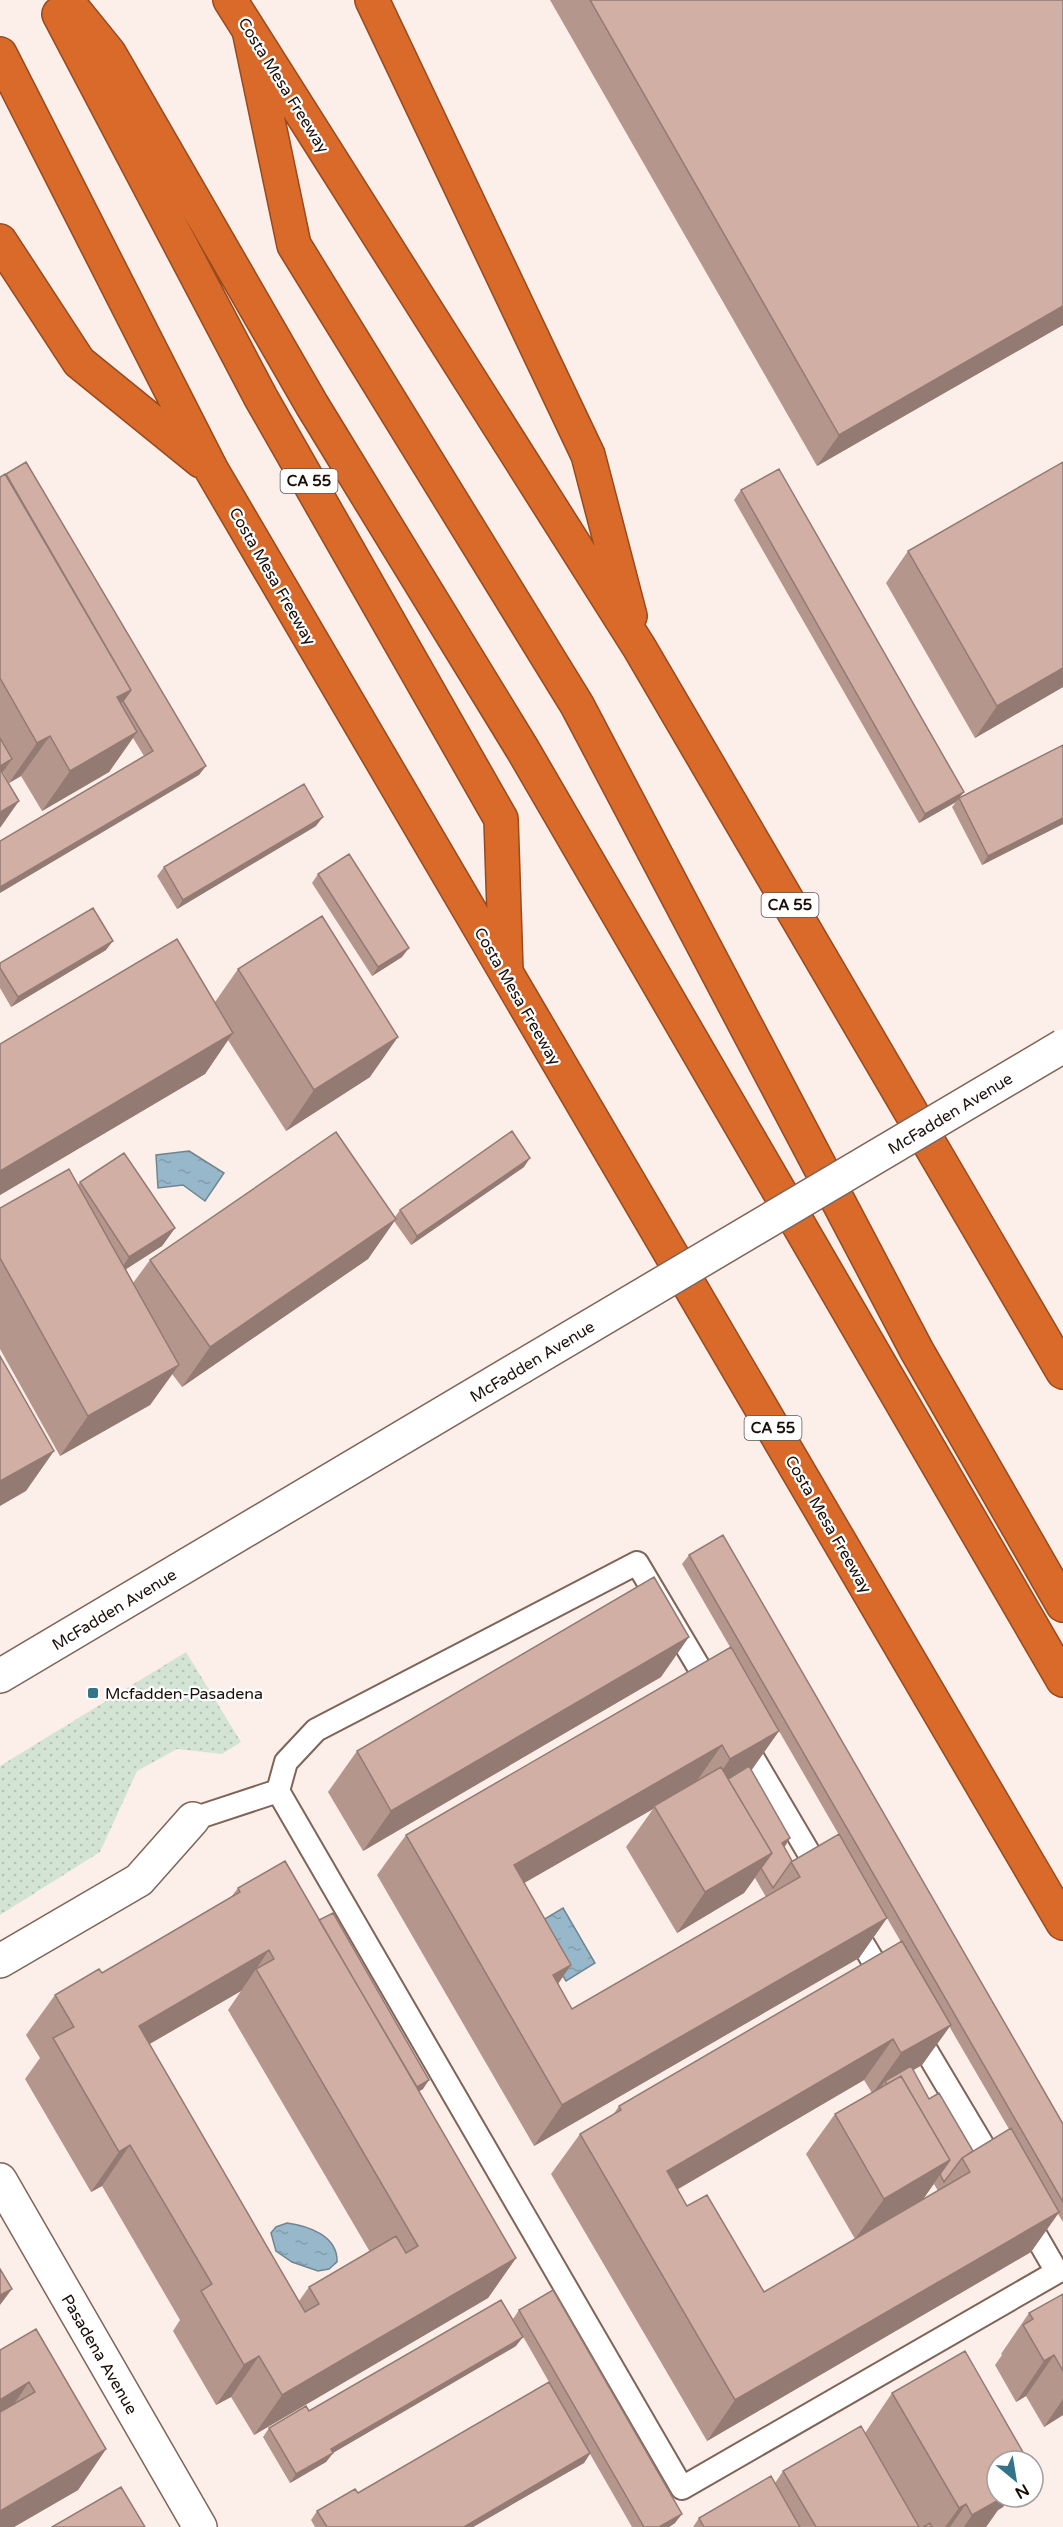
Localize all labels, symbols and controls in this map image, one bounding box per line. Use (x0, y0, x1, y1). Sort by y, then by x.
street label: Costa Mesa Freeway (233, 14, 333, 157)
road number: CA 55 (280, 469, 338, 493)
street label: Costa Mesa Freeway (225, 504, 320, 649)
road number: CA 55 (762, 893, 818, 917)
street label: Costa Mesa Freeway (470, 924, 565, 1069)
street label: McFadden Avenue (885, 1069, 1016, 1159)
street label: McFadden Avenue (467, 1317, 598, 1407)
road number: CA 55 (744, 1416, 802, 1440)
street label: Costa Mesa Freeway (781, 1452, 876, 1597)
street label: McFadden Avenue (49, 1565, 180, 1655)
place label: Mcfadden-Pasadena (105, 1684, 263, 1704)
marker: Mcfadden-Pasadena (86, 1686, 100, 1700)
street label: Pasadena Avenue (57, 2291, 142, 2418)
north arrow (985, 2449, 1045, 2509)
text: N (1011, 2479, 1033, 2503)

